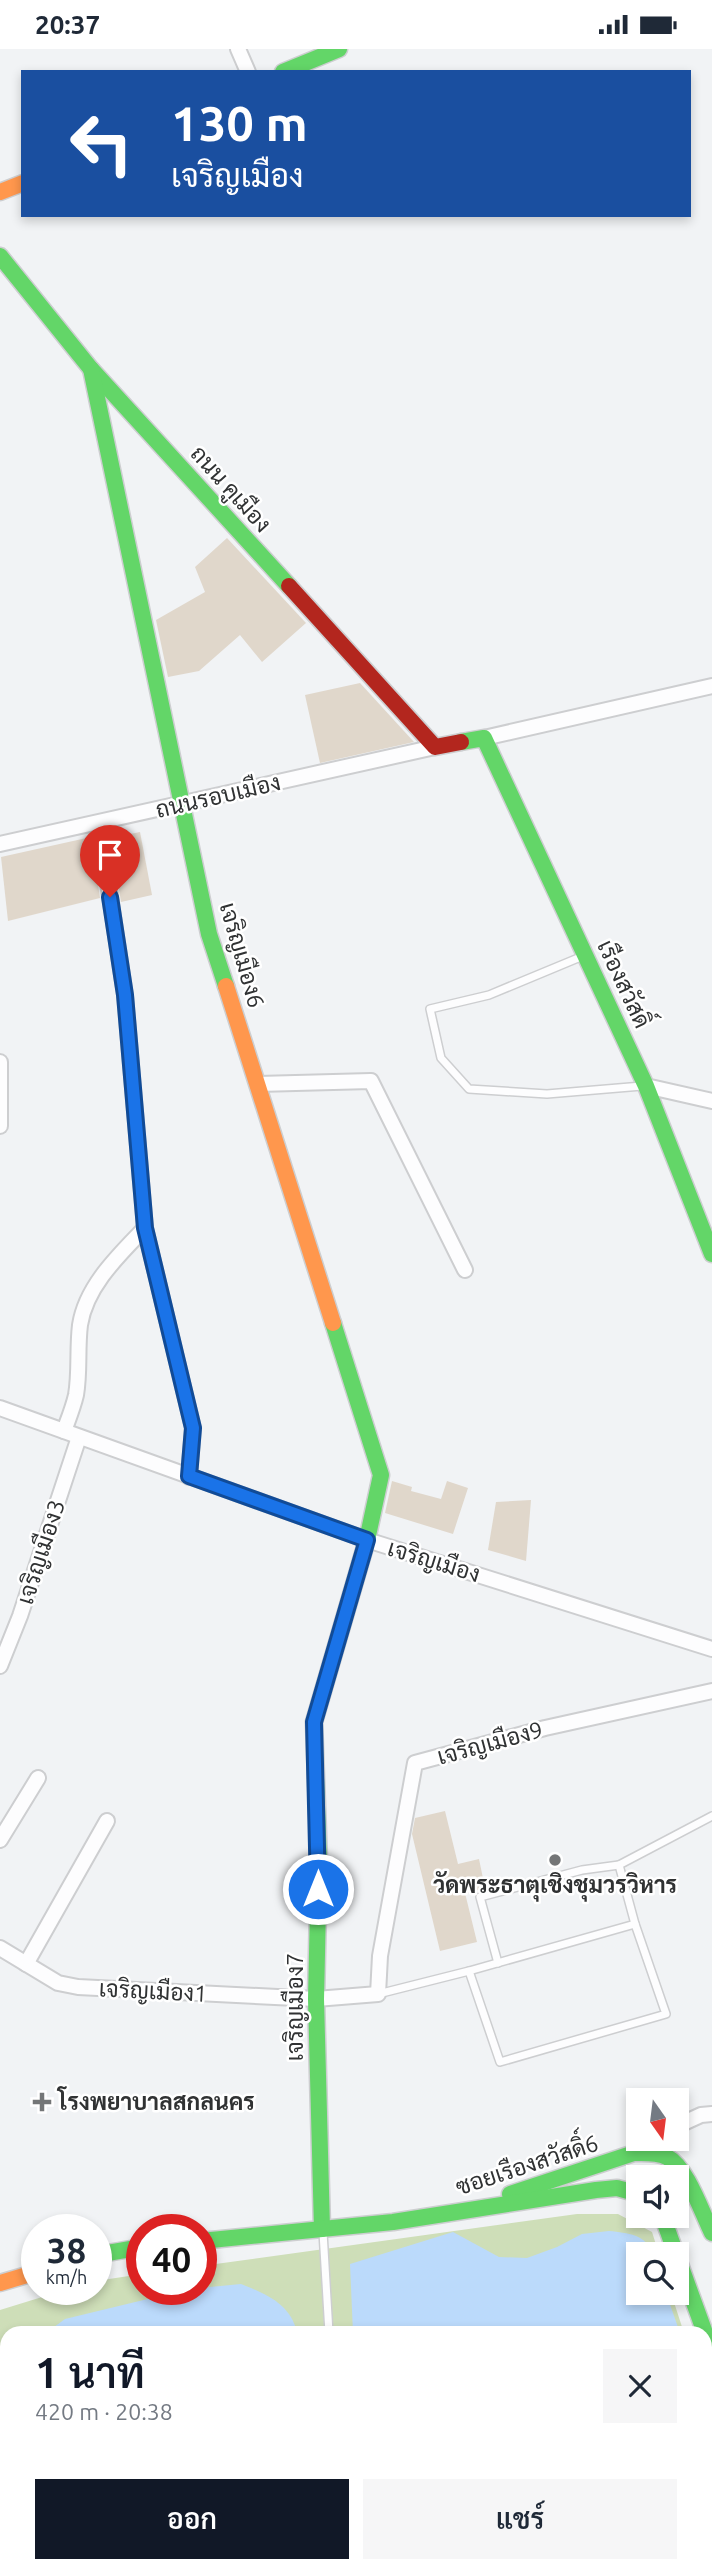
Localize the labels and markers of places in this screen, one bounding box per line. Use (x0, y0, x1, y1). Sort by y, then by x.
pin (80, 825, 140, 897)
marker: วัดพระธาตุเชิงชุมวรวิหาร (547, 1852, 563, 1868)
place label: วัดพระธาตุเชิงชุมวรวิหาร (433, 1870, 677, 1902)
place label: โรงพยาบาลสกลนคร (56, 2086, 255, 2114)
marker: โรงพยาบาลสกลนคร (32, 2092, 52, 2112)

